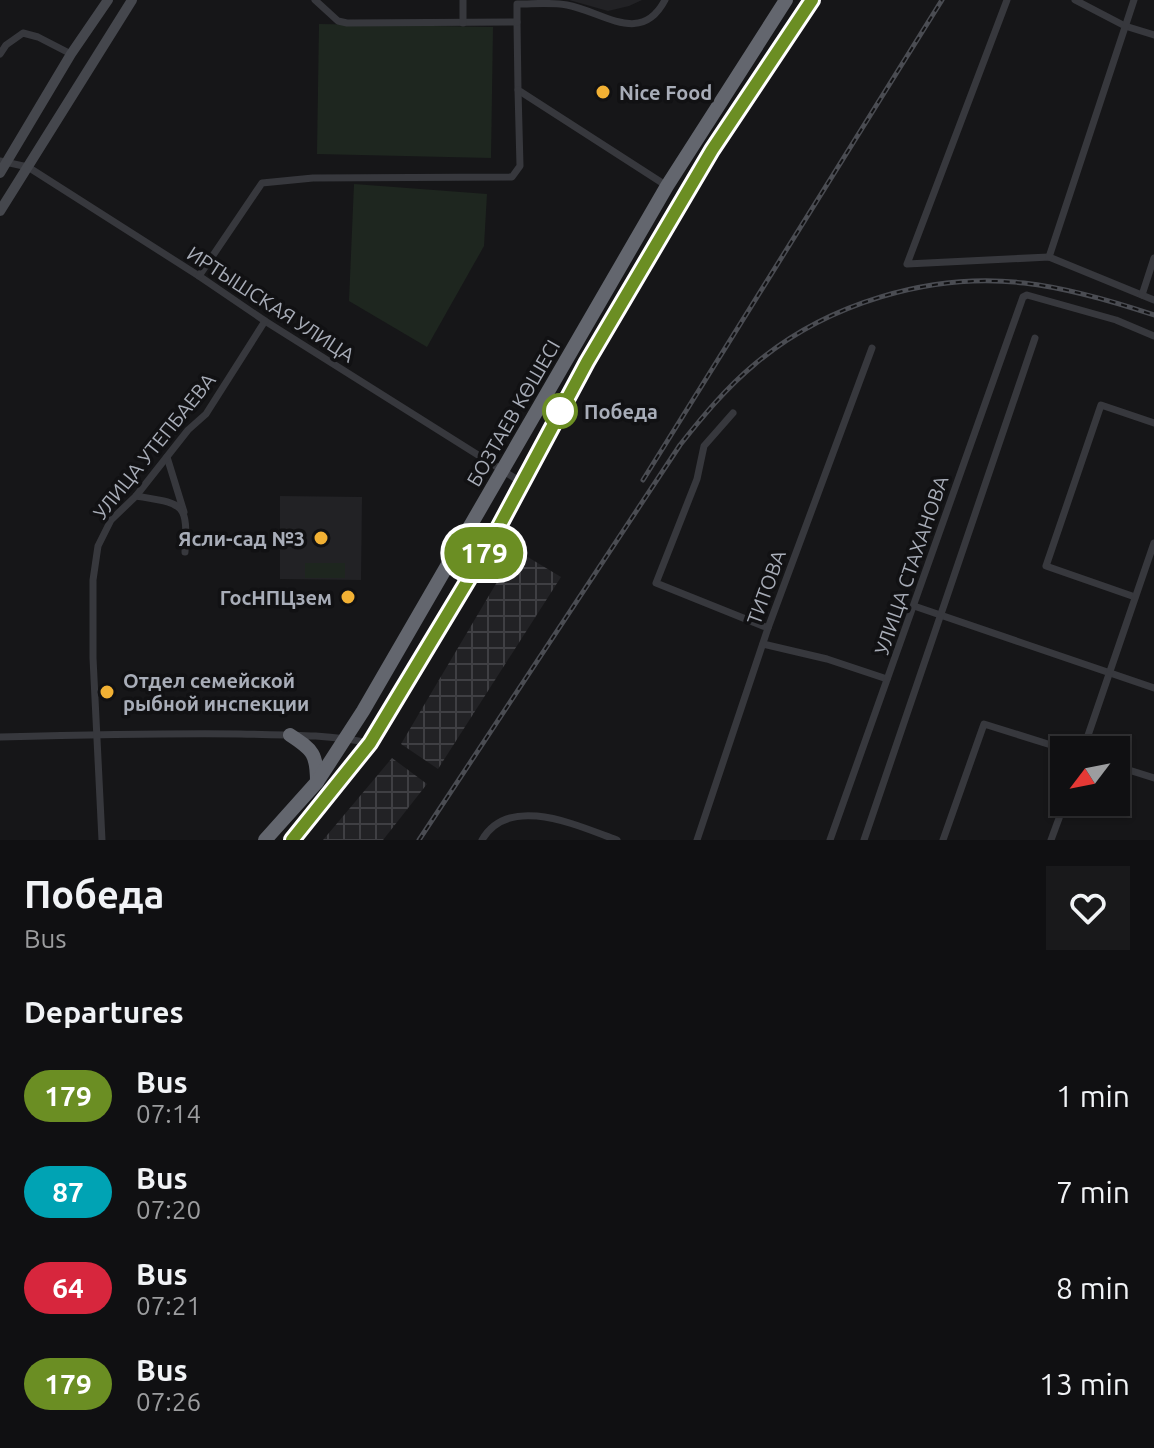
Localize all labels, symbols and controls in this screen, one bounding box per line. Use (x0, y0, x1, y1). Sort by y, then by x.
place label: Nice Food (619, 81, 712, 104)
marker: Nice Food (594, 83, 612, 101)
street label: ИРТЫШСКАЯ УЛИЦА (183, 241, 359, 367)
street label: БОЗТАЕВ КӨШЕСІ (462, 336, 564, 490)
street label: УЛИЦА УТЕПБАЕВА (88, 369, 220, 523)
marker: Победа (543, 394, 577, 428)
place label: Победа (584, 400, 658, 423)
street label: УЛИЦА СТАХАНОВА (870, 473, 952, 657)
place label: Ясли-сад №3 (178, 527, 305, 550)
line badge: 179 (438, 527, 530, 579)
marker: Ясли-сад №3 (312, 529, 330, 547)
text: 179 (460, 537, 508, 568)
street label: ТИТОВА (742, 547, 790, 627)
place label: ГосНПЦзем (220, 586, 332, 609)
marker: ГосНПЦзем (339, 588, 357, 606)
place label: Отдел семейской рыбной инспекции (123, 669, 309, 715)
marker: Отдел семейской рыбной инспекции (98, 683, 116, 701)
north arrow (1050, 736, 1130, 816)
map controls (1050, 736, 1130, 816)
button: heart (1046, 866, 1130, 950)
text: Победа (24, 873, 164, 915)
text: Bus (24, 924, 67, 953)
text: Departures (24, 995, 184, 1029)
text: Bus (136, 1065, 188, 1099)
text: 1 min (1056, 1079, 1130, 1113)
text: 179 (44, 1080, 92, 1111)
text: 07:14 (136, 1099, 201, 1128)
text: Bus (136, 1161, 188, 1195)
text: 7 min (1056, 1175, 1130, 1209)
text: 87 (52, 1176, 84, 1207)
text: 07:20 (136, 1195, 201, 1224)
text: Bus (136, 1257, 188, 1291)
text: 8 min (1056, 1271, 1130, 1305)
text: 64 (52, 1272, 84, 1303)
text: 07:21 (136, 1291, 201, 1320)
text: Bus (136, 1353, 188, 1387)
text: 13 min (1039, 1367, 1130, 1401)
text: 179 (44, 1368, 92, 1399)
text: 07:26 (136, 1387, 201, 1416)

